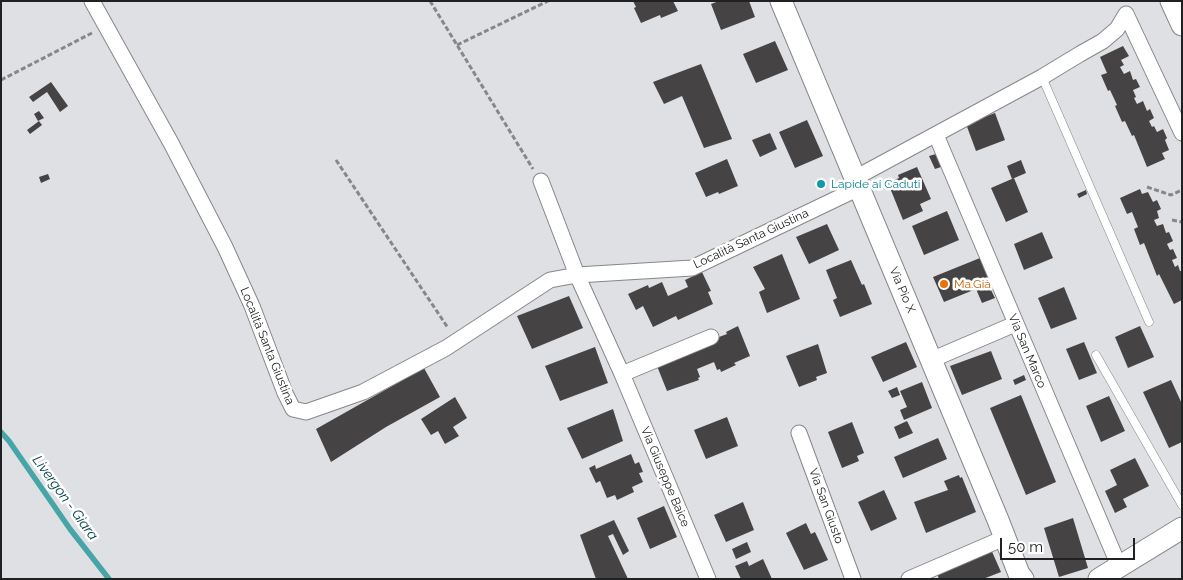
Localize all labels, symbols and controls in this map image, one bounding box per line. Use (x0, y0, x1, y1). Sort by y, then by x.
place label: Lapide ai Caduti (831, 177, 920, 191)
marker: Lapide ai Caduti (815, 178, 827, 190)
street label: Località Santa Giustina (691, 206, 811, 272)
street label: Via Pio X (886, 265, 918, 315)
place label: Ma.Già (954, 277, 991, 291)
marker: Ma.Già (938, 278, 950, 290)
street label: Località Santa Giustina (237, 285, 297, 407)
street label: Via San Marco (1005, 312, 1049, 390)
street label: Via Giuseppe Baice (637, 425, 693, 529)
water label: Livergon - Giara (29, 452, 101, 544)
street label: Via San Giusto (806, 466, 846, 546)
scale bar (1003, 528, 1138, 560)
text: 50 m (1008, 538, 1043, 556)

